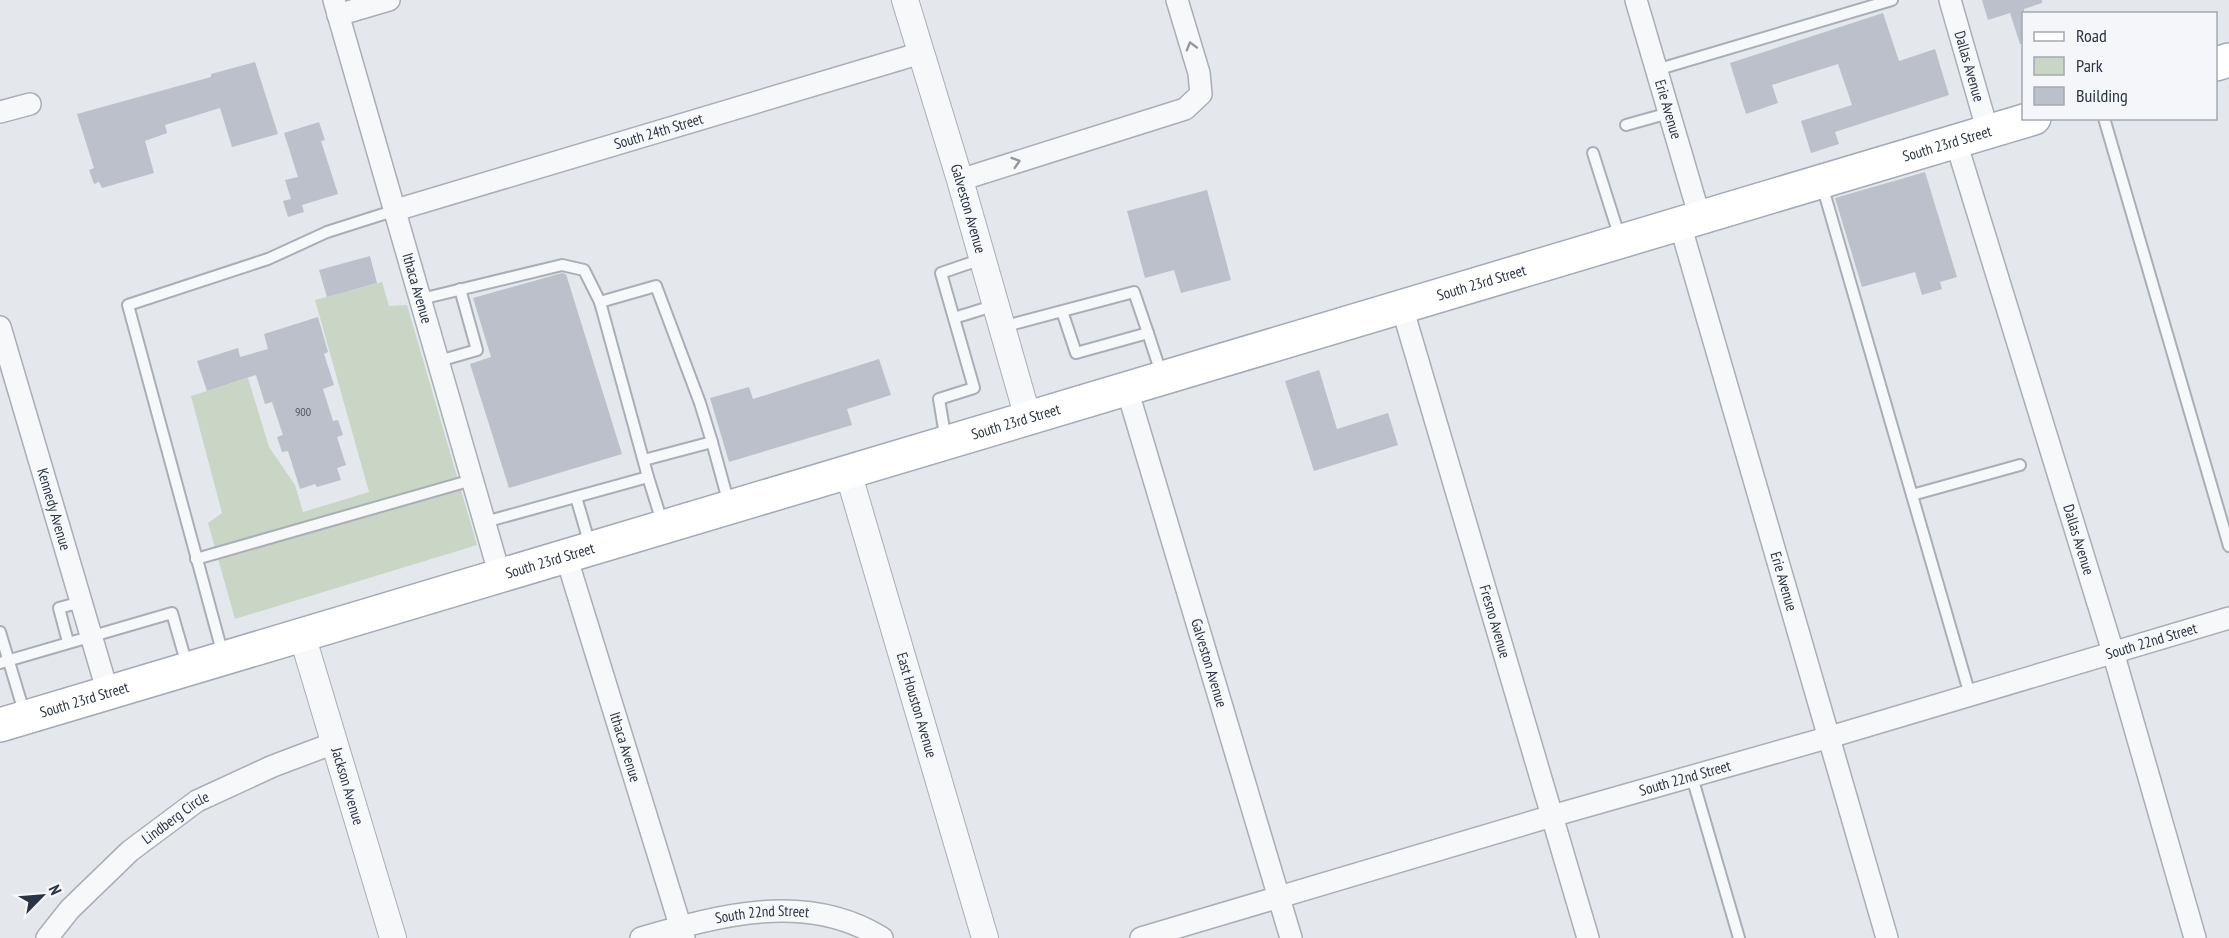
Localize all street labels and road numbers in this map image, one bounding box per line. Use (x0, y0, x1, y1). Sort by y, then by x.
street label: Dallas Avenue (1950, 29, 1989, 104)
street label: Erie Avenue (1651, 77, 1686, 141)
street label: South 24th Street (612, 109, 705, 153)
street label: South 23rd Street (1900, 121, 1994, 166)
street label: Galveston Avenue (947, 162, 990, 255)
street label: Ithaca Avenue (398, 251, 437, 326)
street label: South 23rd Street (1435, 260, 1528, 305)
street label: South 23rd Street (969, 399, 1062, 444)
street label: Kennedy Avenue (33, 466, 75, 552)
street label: Dallas Avenue (2059, 502, 2099, 577)
street label: South 23rd Street (503, 538, 597, 583)
street label: Erie Avenue (1766, 549, 1802, 613)
street label: Fresno Avenue (1475, 583, 1515, 660)
street label: Galveston Avenue (1187, 616, 1232, 710)
street label: South 22nd Street (2103, 618, 2199, 663)
street label: East Houston Avenue (893, 650, 941, 760)
street label: South 23rd Street (37, 677, 131, 722)
street label: Ithaca Avenue (606, 710, 645, 784)
street label: Jackson Avenue (327, 744, 368, 827)
street label: South 22nd Street (1637, 756, 1733, 800)
street label: Lindberg Circle (138, 787, 212, 848)
street label: South 22nd Street (713, 901, 810, 927)

